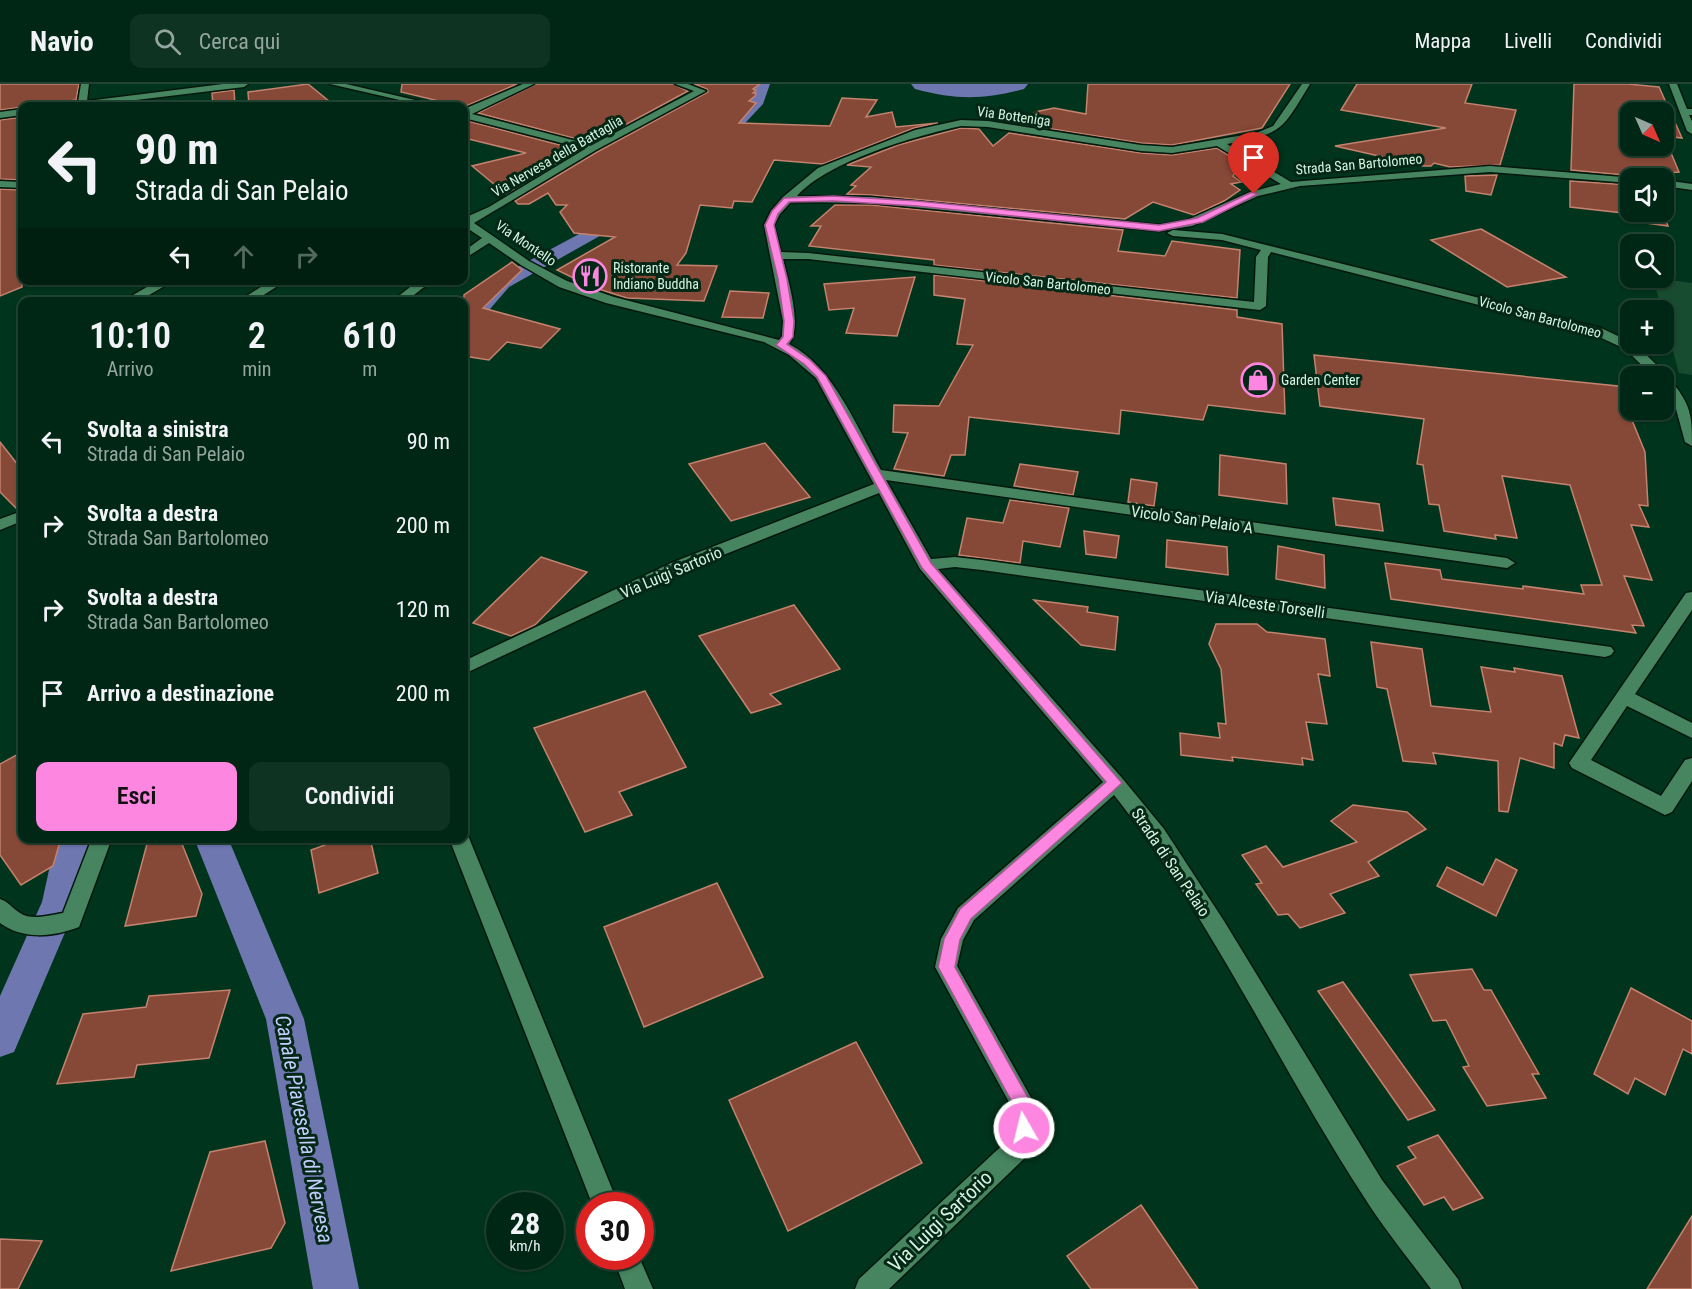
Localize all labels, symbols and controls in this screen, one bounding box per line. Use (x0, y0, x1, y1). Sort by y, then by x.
search box (130, 14, 550, 68)
text: Navio (30, 25, 94, 58)
icon: search (151, 25, 184, 58)
text: Cerca qui (199, 29, 280, 54)
text: Mappa (1414, 29, 1471, 53)
text: Livelli (1504, 29, 1552, 53)
text: Condividi (1585, 29, 1662, 53)
north arrow (1620, 102, 1674, 156)
map controls (1620, 102, 1674, 420)
street label: Via Botteniga (976, 103, 1052, 129)
street label: Via Nervesa della Battaglia (489, 112, 625, 200)
text: 90 m (135, 125, 218, 174)
icon: left (36, 126, 114, 204)
pin (1228, 132, 1279, 194)
icon: arrive (1237, 141, 1270, 174)
street label: Strada San Bartolomeo (1295, 150, 1423, 178)
button: sound (1620, 168, 1674, 222)
text: Strada di San Pelaio (135, 175, 348, 207)
street label: Via Montello (493, 217, 559, 269)
button: search (1620, 234, 1674, 288)
icon: left (164, 240, 197, 273)
icon: ahead (227, 240, 260, 273)
icon: right (290, 240, 323, 273)
restaurant icon: Ristorante Indiano Buddha (572, 258, 608, 294)
place label: Ristorante Indiano Buddha (613, 260, 699, 292)
street label: Vicolo San Bartolomeo (984, 268, 1112, 298)
street label: Vicolo San Bartolomeo (1477, 293, 1603, 341)
button: + (1620, 300, 1674, 354)
text: 10:10 (89, 315, 171, 357)
text: 2 (248, 315, 266, 357)
text: 610 (343, 315, 397, 357)
text: Arrivo (107, 357, 153, 381)
text: min (242, 357, 271, 381)
text: m (362, 357, 377, 381)
shop icon: Garden Center (1240, 362, 1276, 398)
button: − (1620, 366, 1674, 420)
place label: Garden Center (1281, 372, 1360, 388)
text: Svolta a sinistra (87, 417, 229, 442)
icon: left (36, 425, 69, 458)
text: 90 m (407, 429, 450, 454)
text: Strada di San Pelaio (87, 442, 245, 466)
text: Svolta a destra (87, 501, 218, 526)
street label: Vicolo San Pelaio A (1130, 502, 1254, 537)
icon: right (36, 509, 69, 542)
text: 200 m (396, 513, 450, 538)
text: Strada San Bartolomeo (87, 526, 269, 550)
street label: Via Luigi Sartorio (618, 543, 725, 602)
text: Svolta a destra (87, 585, 218, 610)
street label: Via Alceste Torselli (1204, 587, 1326, 622)
icon: right (36, 593, 69, 626)
text: 120 m (396, 597, 450, 622)
text: Strada San Bartolomeo (87, 610, 269, 634)
icon: arrive (36, 677, 69, 710)
text: Arrivo a destinazione (87, 681, 274, 706)
text: 200 m (396, 681, 450, 706)
button: Esci (36, 762, 237, 831)
button: Condividi (249, 762, 450, 831)
street label: Strada di San Pelaio (1127, 805, 1214, 920)
water label: Canale Piavesella di Nervesa (270, 1013, 338, 1245)
position arrow (992, 1096, 1056, 1160)
street label: Via Luigi Sartorio (883, 1165, 997, 1277)
speed limit sign: 30 (576, 1192, 654, 1270)
text: 28 (510, 1206, 540, 1241)
text: km/h (510, 1237, 540, 1255)

